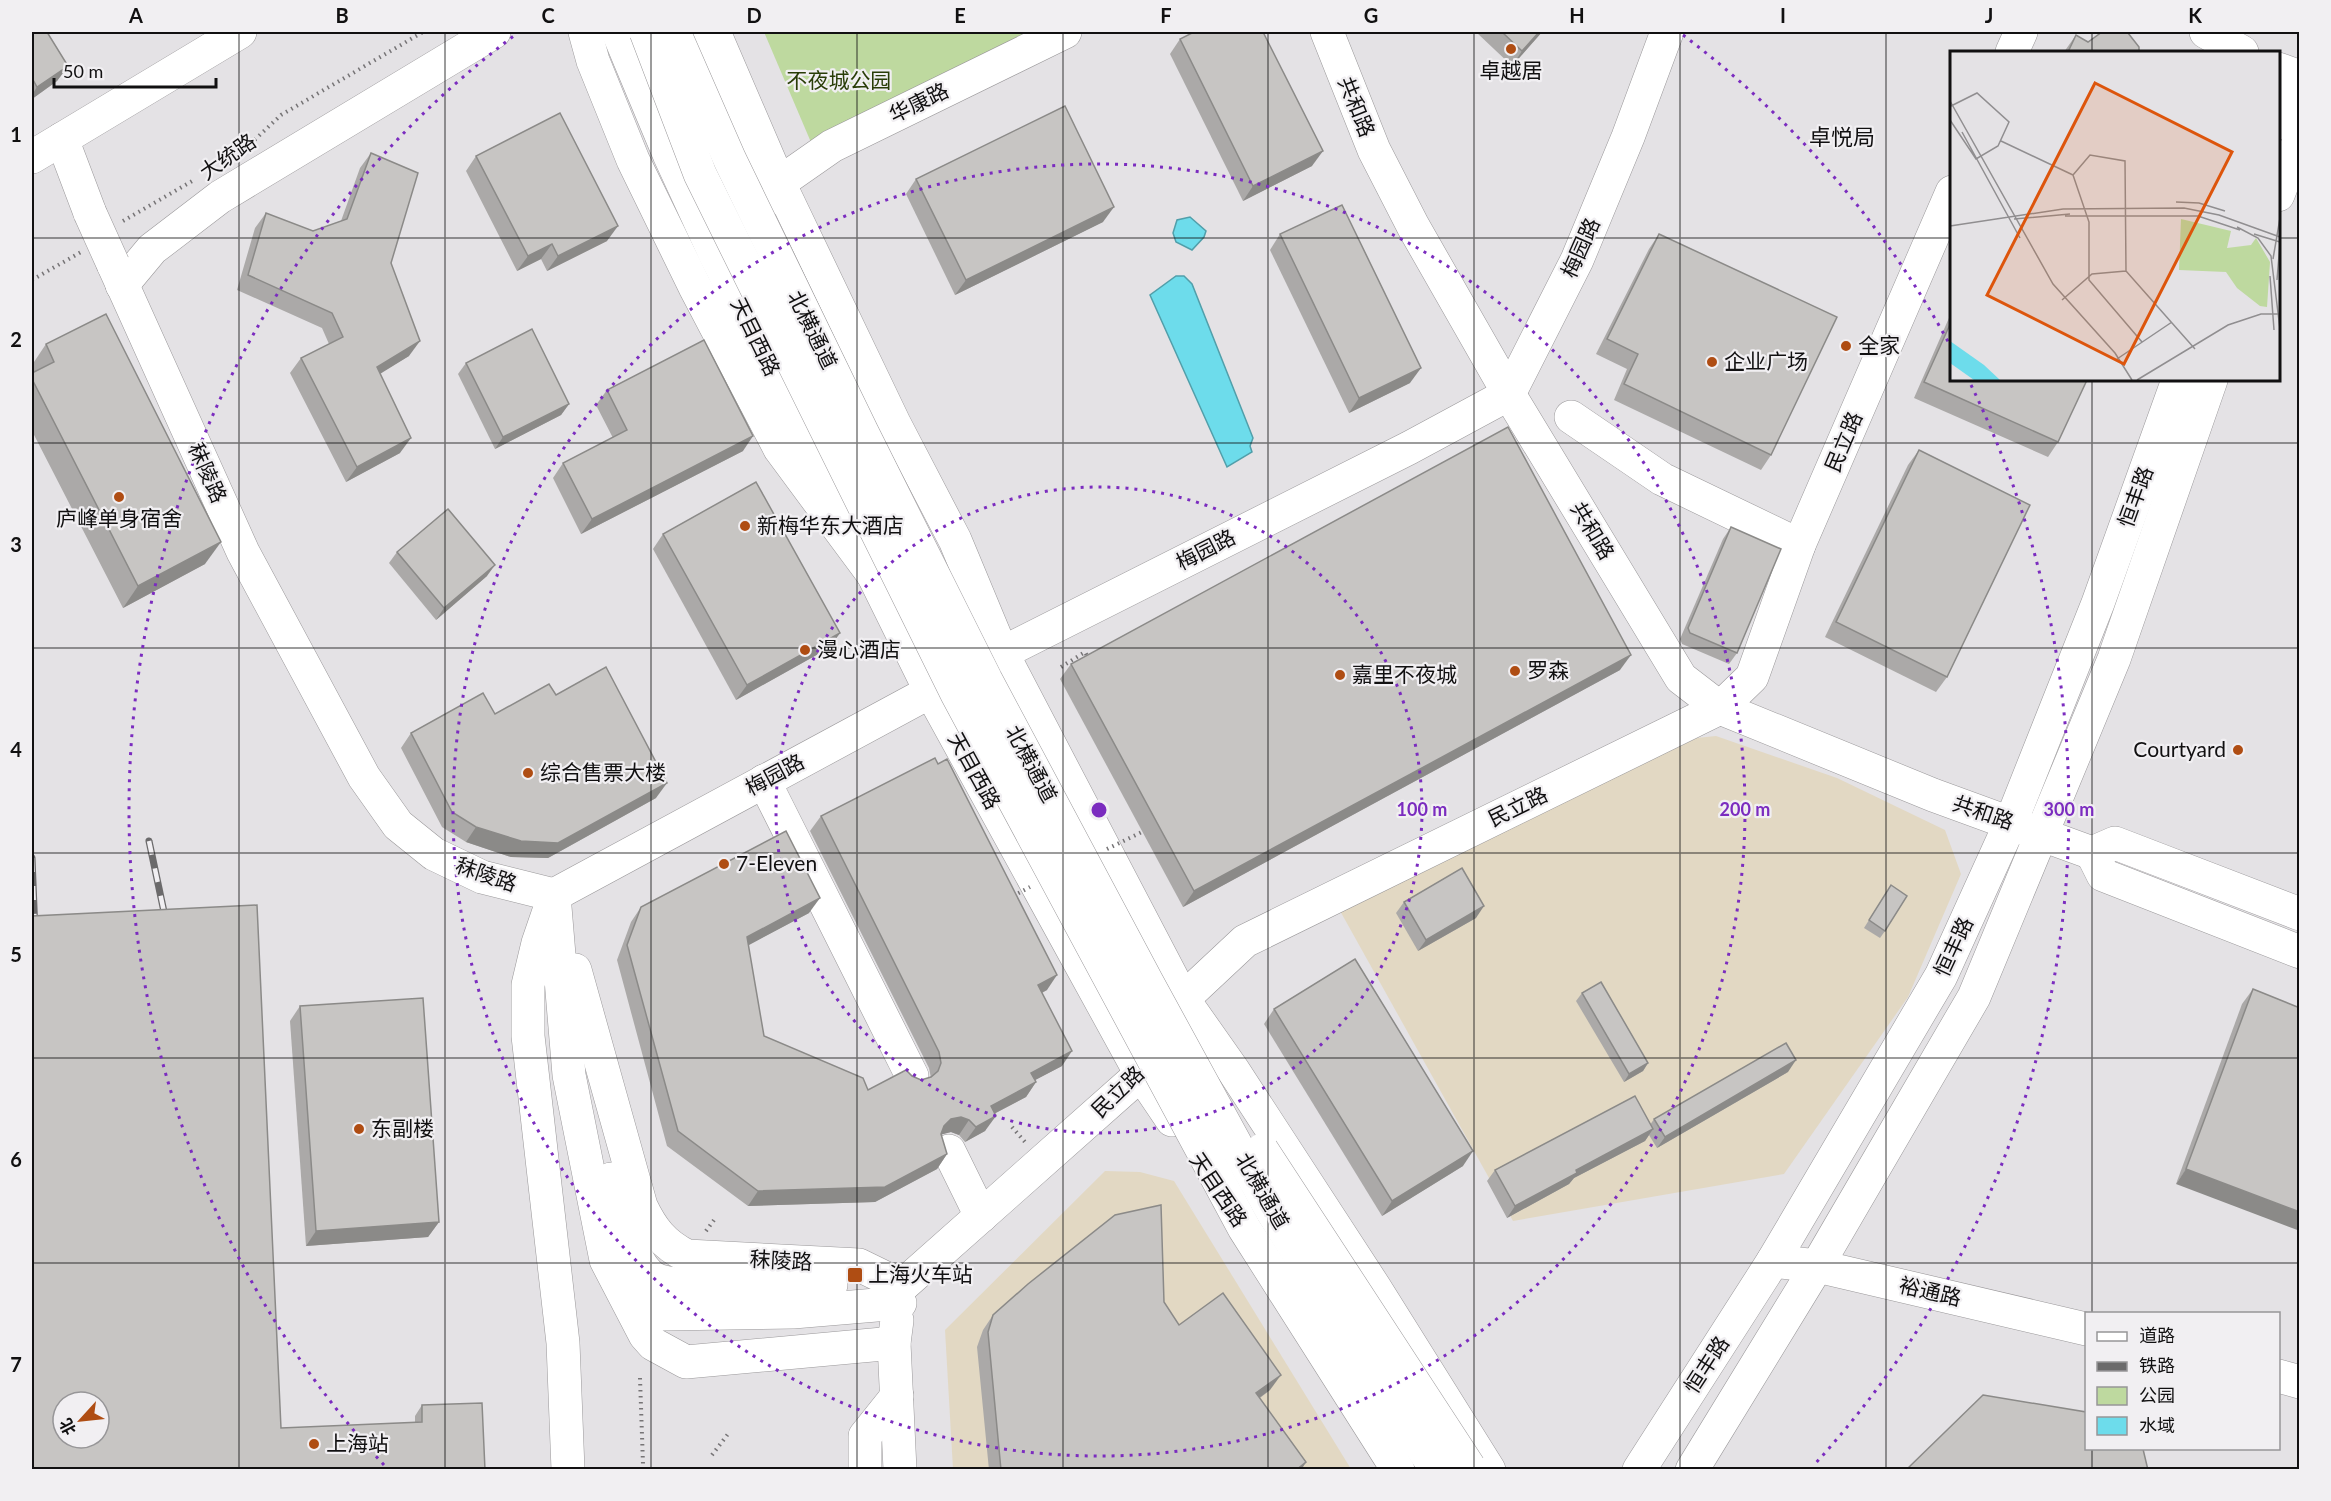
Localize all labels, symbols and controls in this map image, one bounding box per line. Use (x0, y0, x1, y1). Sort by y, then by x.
text: A (128, 3, 143, 27)
text: B (335, 3, 349, 27)
text: C (541, 3, 555, 27)
text: D (746, 3, 762, 27)
text: E (954, 3, 966, 27)
text: F (1160, 3, 1172, 27)
text: G (1364, 3, 1378, 27)
text: H (1569, 3, 1585, 27)
text: I (1780, 3, 1786, 27)
text: J (1985, 3, 1993, 27)
text: K (2188, 3, 2202, 27)
marker: 卓越居 (1504, 42, 1518, 56)
scale bar (54, 51, 216, 89)
inset map (1950, 51, 2280, 381)
place label: 卓越居 (1480, 57, 1543, 82)
text: 50 m (63, 60, 103, 82)
park label: 不夜城公园 (787, 67, 892, 92)
street label: 共和路 (1334, 73, 1381, 140)
street label: 华康路 (885, 77, 952, 127)
text: 1 (10, 122, 22, 146)
district label: 卓悦局 (1809, 123, 1875, 150)
street label: 大统路 (194, 127, 260, 184)
street label: 梅园路 (1555, 214, 1604, 281)
street label: 北横通道 (784, 286, 843, 373)
street label: 天目西路 (727, 293, 786, 380)
text: 2 (10, 327, 22, 351)
place label: 全家 (1858, 332, 1900, 357)
marker: 全家 (1839, 339, 1853, 353)
place label: 企业广场 (1724, 348, 1808, 373)
marker: 企业广场 (1705, 355, 1719, 369)
street label: 民立路 (1819, 408, 1866, 475)
street label: 秣陵路 (184, 439, 233, 506)
street label: 恒丰路 (2112, 463, 2157, 530)
marker: 庐峰单身宿舍 (112, 490, 126, 504)
street label: 共和路 (1566, 497, 1620, 564)
place label: 庐峰单身宿舍 (56, 505, 182, 530)
place label: 新梅华东大酒店 (757, 512, 904, 537)
marker: 新梅华东大酒店 (738, 519, 752, 533)
street label: 梅园路 (1172, 523, 1239, 574)
text: 3 (10, 532, 22, 556)
place label: 漫心酒店 (817, 636, 901, 661)
marker: 漫心酒店 (798, 643, 812, 657)
place label: 罗森 (1527, 657, 1569, 682)
place label: 嘉里不夜城 (1352, 661, 1457, 686)
marker: 罗森 (1508, 664, 1522, 678)
marker: 嘉里不夜城 (1333, 668, 1347, 682)
street label: 北横通道 (1002, 720, 1063, 806)
street label: 天目西路 (944, 727, 1007, 813)
place label: Courtyard (2133, 736, 2226, 761)
text: 4 (10, 737, 22, 761)
marker: Courtyard (2231, 743, 2245, 757)
street label: 梅园路 (741, 748, 808, 800)
place label: 综合售票大楼 (540, 759, 666, 784)
marker: 综合售票大楼 (521, 766, 535, 780)
street label: 民立路 (1484, 781, 1551, 831)
street label: 共和路 (1950, 790, 2017, 834)
text: 100 m (1397, 798, 1447, 820)
text: 200 m (1720, 798, 1770, 820)
text: 300 m (2044, 798, 2094, 820)
centre of rings (1089, 800, 1109, 820)
place label: 7-Eleven (736, 850, 817, 875)
street label: 秣陵路 (453, 852, 520, 896)
marker: 7-Eleven (717, 857, 731, 871)
street label: 恒丰路 (1928, 913, 1977, 980)
text: 5 (10, 942, 22, 966)
street label: 民立路 (1086, 1060, 1148, 1122)
place label: 东副楼 (371, 1115, 434, 1140)
marker: 东副楼 (352, 1122, 366, 1136)
text: 6 (10, 1147, 22, 1171)
street label: 天目西路 (1185, 1147, 1253, 1231)
street label: 北横通道 (1231, 1148, 1295, 1233)
street label: 秣陵路 (749, 1245, 813, 1274)
place label: 上海火车站 (868, 1261, 973, 1286)
marker: 上海火车站 (846, 1266, 864, 1284)
street label: 裕通路 (1897, 1271, 1964, 1310)
legend (2085, 1312, 2280, 1450)
text: 道路 (2139, 1324, 2175, 1346)
street label: 恒丰路 (1678, 1331, 1733, 1397)
text: 7 (10, 1352, 22, 1376)
text: 铁路 (2139, 1354, 2175, 1376)
text: 公园 (2139, 1384, 2175, 1406)
north arrow (51, 1390, 111, 1450)
text: 水域 (2139, 1414, 2175, 1436)
text: 北 (55, 1416, 79, 1438)
place label: 上海站 (326, 1430, 389, 1455)
marker: 上海站 (307, 1437, 321, 1451)

